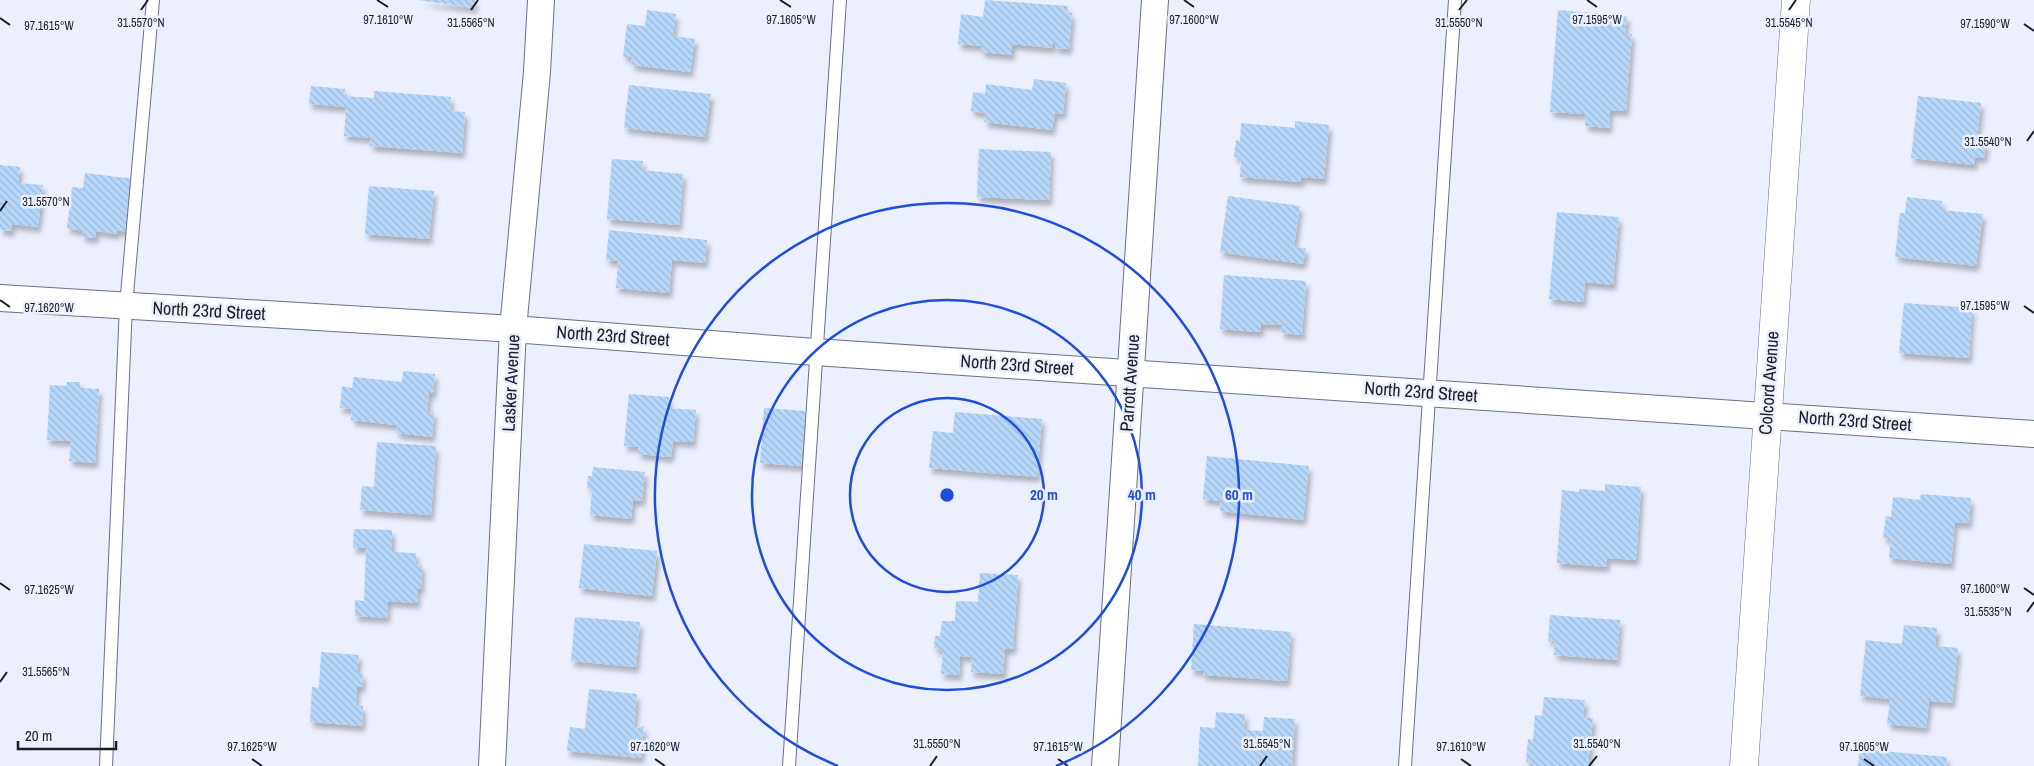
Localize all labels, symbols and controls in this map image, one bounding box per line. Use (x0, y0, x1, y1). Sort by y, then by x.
text: 97.1610°W (363, 12, 414, 28)
text: 97.1605°W (766, 12, 817, 28)
text: 97.1600°W (1169, 12, 1220, 28)
text: 97.1595°W (1572, 12, 1623, 28)
text: 31.5570°N (117, 15, 165, 31)
text: 31.5565°N (447, 15, 495, 31)
text: 31.5550°N (1435, 15, 1483, 31)
text: 31.5545°N (1765, 15, 1813, 31)
text: 97.1590°W (1960, 16, 2011, 32)
text: 97.1615°W (24, 18, 75, 34)
text: 31.5540°N (1964, 134, 2012, 150)
text: 31.5570°N (22, 194, 70, 210)
street label: North 23rd Street (152, 295, 266, 326)
text: 97.1595°W (1960, 298, 2011, 314)
text: 97.1620°W (24, 300, 75, 316)
street label: North 23rd Street (556, 319, 670, 352)
street label: Colcord Avenue (1752, 330, 1785, 436)
street label: Lasker Avenue (495, 334, 526, 432)
street label: Parrott Avenue (1114, 334, 1145, 432)
street label: North 23rd Street (960, 348, 1074, 381)
street label: North 23rd Street (1364, 375, 1478, 408)
street label: North 23rd Street (1798, 404, 1912, 437)
text: 20 m (1030, 484, 1058, 505)
text: 40 m (1128, 484, 1156, 505)
text: 60 m (1225, 484, 1253, 505)
centre of rings (938, 486, 956, 504)
text: 97.1600°W (1960, 581, 2011, 597)
text: 97.1625°W (24, 582, 75, 598)
text: 31.5535°N (1964, 604, 2012, 620)
text: 31.5565°N (22, 664, 70, 680)
scale bar (18, 718, 115, 750)
text: 20 m (25, 725, 52, 746)
text: 31.5550°N (913, 736, 961, 752)
text: 31.5545°N (1243, 736, 1291, 752)
text: 31.5540°N (1573, 736, 1621, 752)
text: 97.1625°W (227, 739, 278, 755)
text: 97.1620°W (630, 739, 681, 755)
text: 97.1615°W (1033, 739, 1084, 755)
text: 97.1610°W (1436, 739, 1487, 755)
text: 97.1605°W (1839, 739, 1890, 755)

